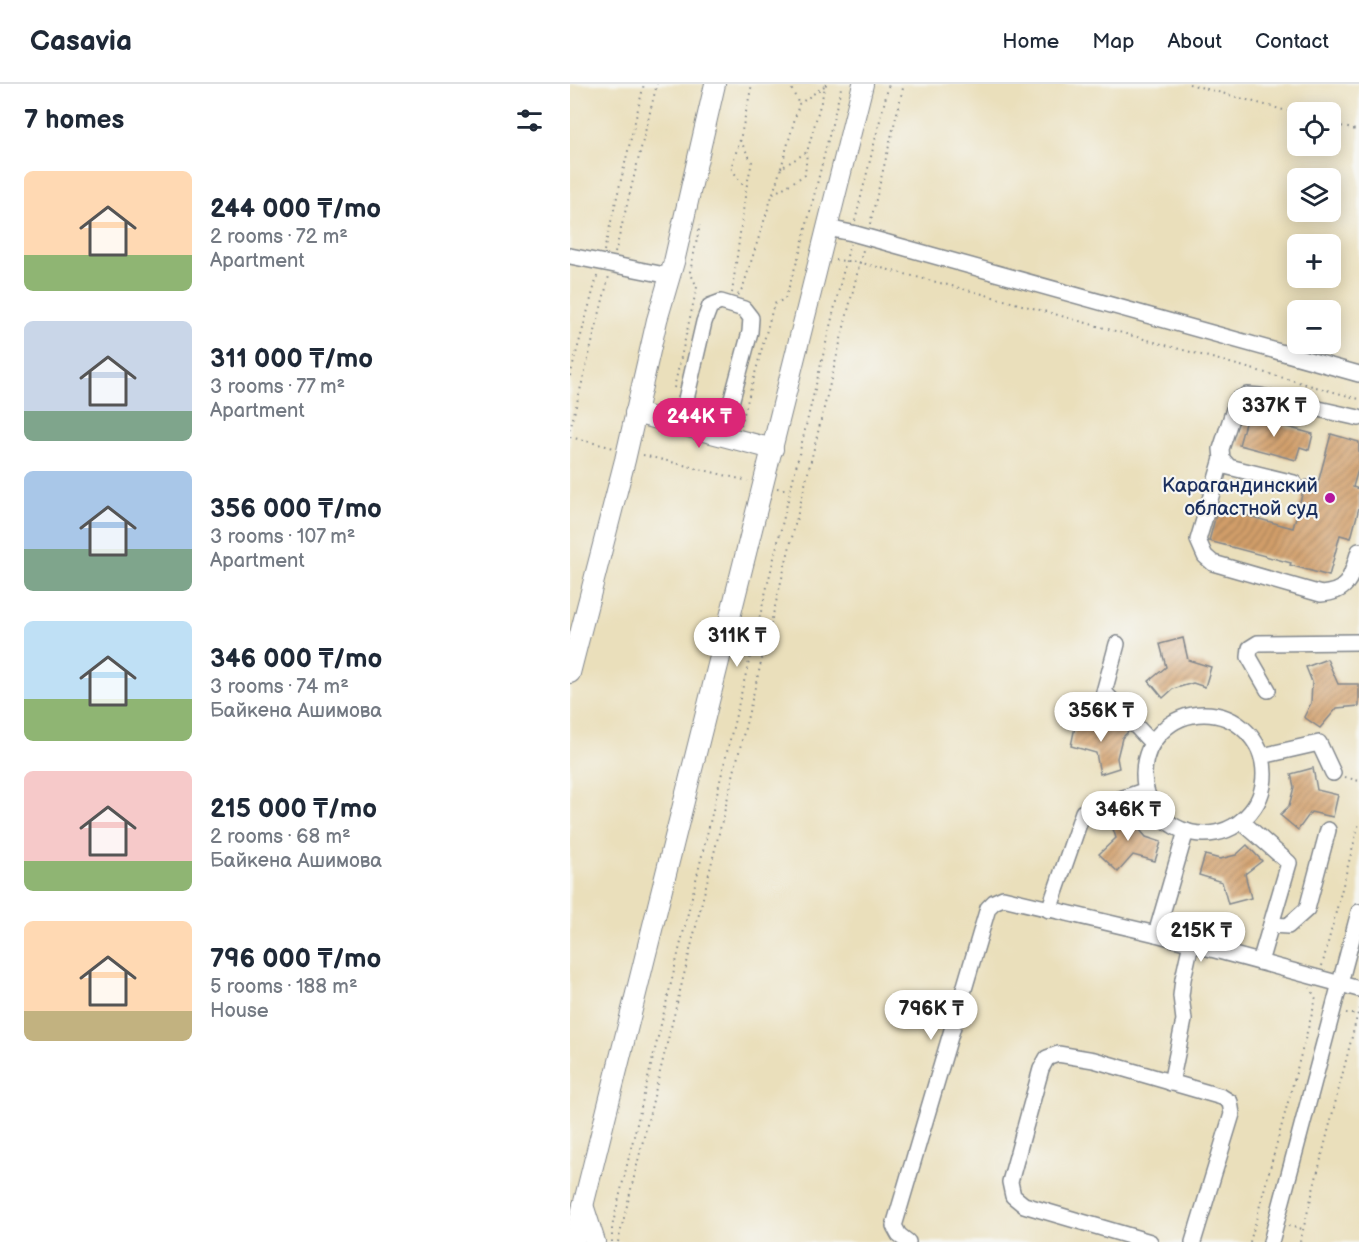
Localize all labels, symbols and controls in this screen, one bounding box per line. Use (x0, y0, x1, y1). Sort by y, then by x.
text: Casavia (30, 25, 132, 58)
text: Home (1002, 29, 1059, 54)
text: Map (1092, 29, 1134, 54)
text: About (1167, 29, 1222, 54)
text: Contact (1255, 29, 1329, 54)
map controls (1287, 102, 1341, 354)
button: locate (1287, 102, 1341, 156)
icon: filters (513, 104, 546, 137)
text: 7 homes (24, 105, 124, 136)
button: layers (1287, 168, 1341, 222)
text: 244 000 ₸/mo (210, 194, 381, 225)
icon: home (72, 195, 144, 267)
text: 2 rooms · 72 m² (210, 225, 348, 249)
button: + (1287, 234, 1341, 288)
text: Apartment (210, 249, 305, 273)
button: − (1287, 300, 1341, 354)
text: 311 000 ₸/mo (210, 344, 373, 375)
icon: home (72, 345, 144, 417)
text: 3 rooms · 77 m² (210, 375, 345, 399)
pin: 337K ₸ (1225, 387, 1323, 438)
text: 337K ₸ (1242, 394, 1306, 418)
pin: 244K ₸ (650, 398, 748, 449)
text: Apartment (210, 399, 305, 423)
text: 244K ₸ (667, 405, 731, 429)
place label: Карагандинский областной суд (1162, 474, 1318, 521)
marker: Карагандинский областной суд (1323, 491, 1337, 505)
text: 356 000 ₸/mo (210, 494, 382, 525)
icon: home (72, 495, 144, 567)
text: 3 rooms · 107 m² (210, 525, 355, 549)
text: Apartment (210, 549, 305, 573)
pin: 311K ₸ (688, 617, 786, 668)
text: 311K ₸ (708, 624, 766, 648)
text: 346 000 ₸/mo (210, 644, 382, 675)
icon: home (72, 645, 144, 717)
text: 3 rooms · 74 m² (210, 675, 349, 699)
pin: 356K ₸ (1052, 692, 1150, 743)
text: Байкена Ашимова (210, 699, 382, 723)
text: 356K ₸ (1068, 699, 1134, 723)
pin: 346K ₸ (1079, 791, 1177, 842)
text: 215 000 ₸/mo (210, 794, 377, 825)
icon: home (72, 795, 144, 867)
text: 346K ₸ (1095, 798, 1161, 822)
text: 2 rooms · 68 m² (210, 825, 351, 849)
text: Байкена Ашимова (210, 849, 382, 873)
pin: 215K ₸ (1152, 912, 1250, 963)
text: 215K ₸ (1170, 919, 1232, 943)
text: 796 000 ₸/mo (210, 944, 381, 975)
icon: home (72, 945, 144, 1017)
text: 5 rooms · 188 m² (210, 975, 358, 999)
pin: 796K ₸ (882, 990, 980, 1041)
text: 796K ₸ (899, 997, 963, 1021)
text: House (210, 999, 269, 1023)

